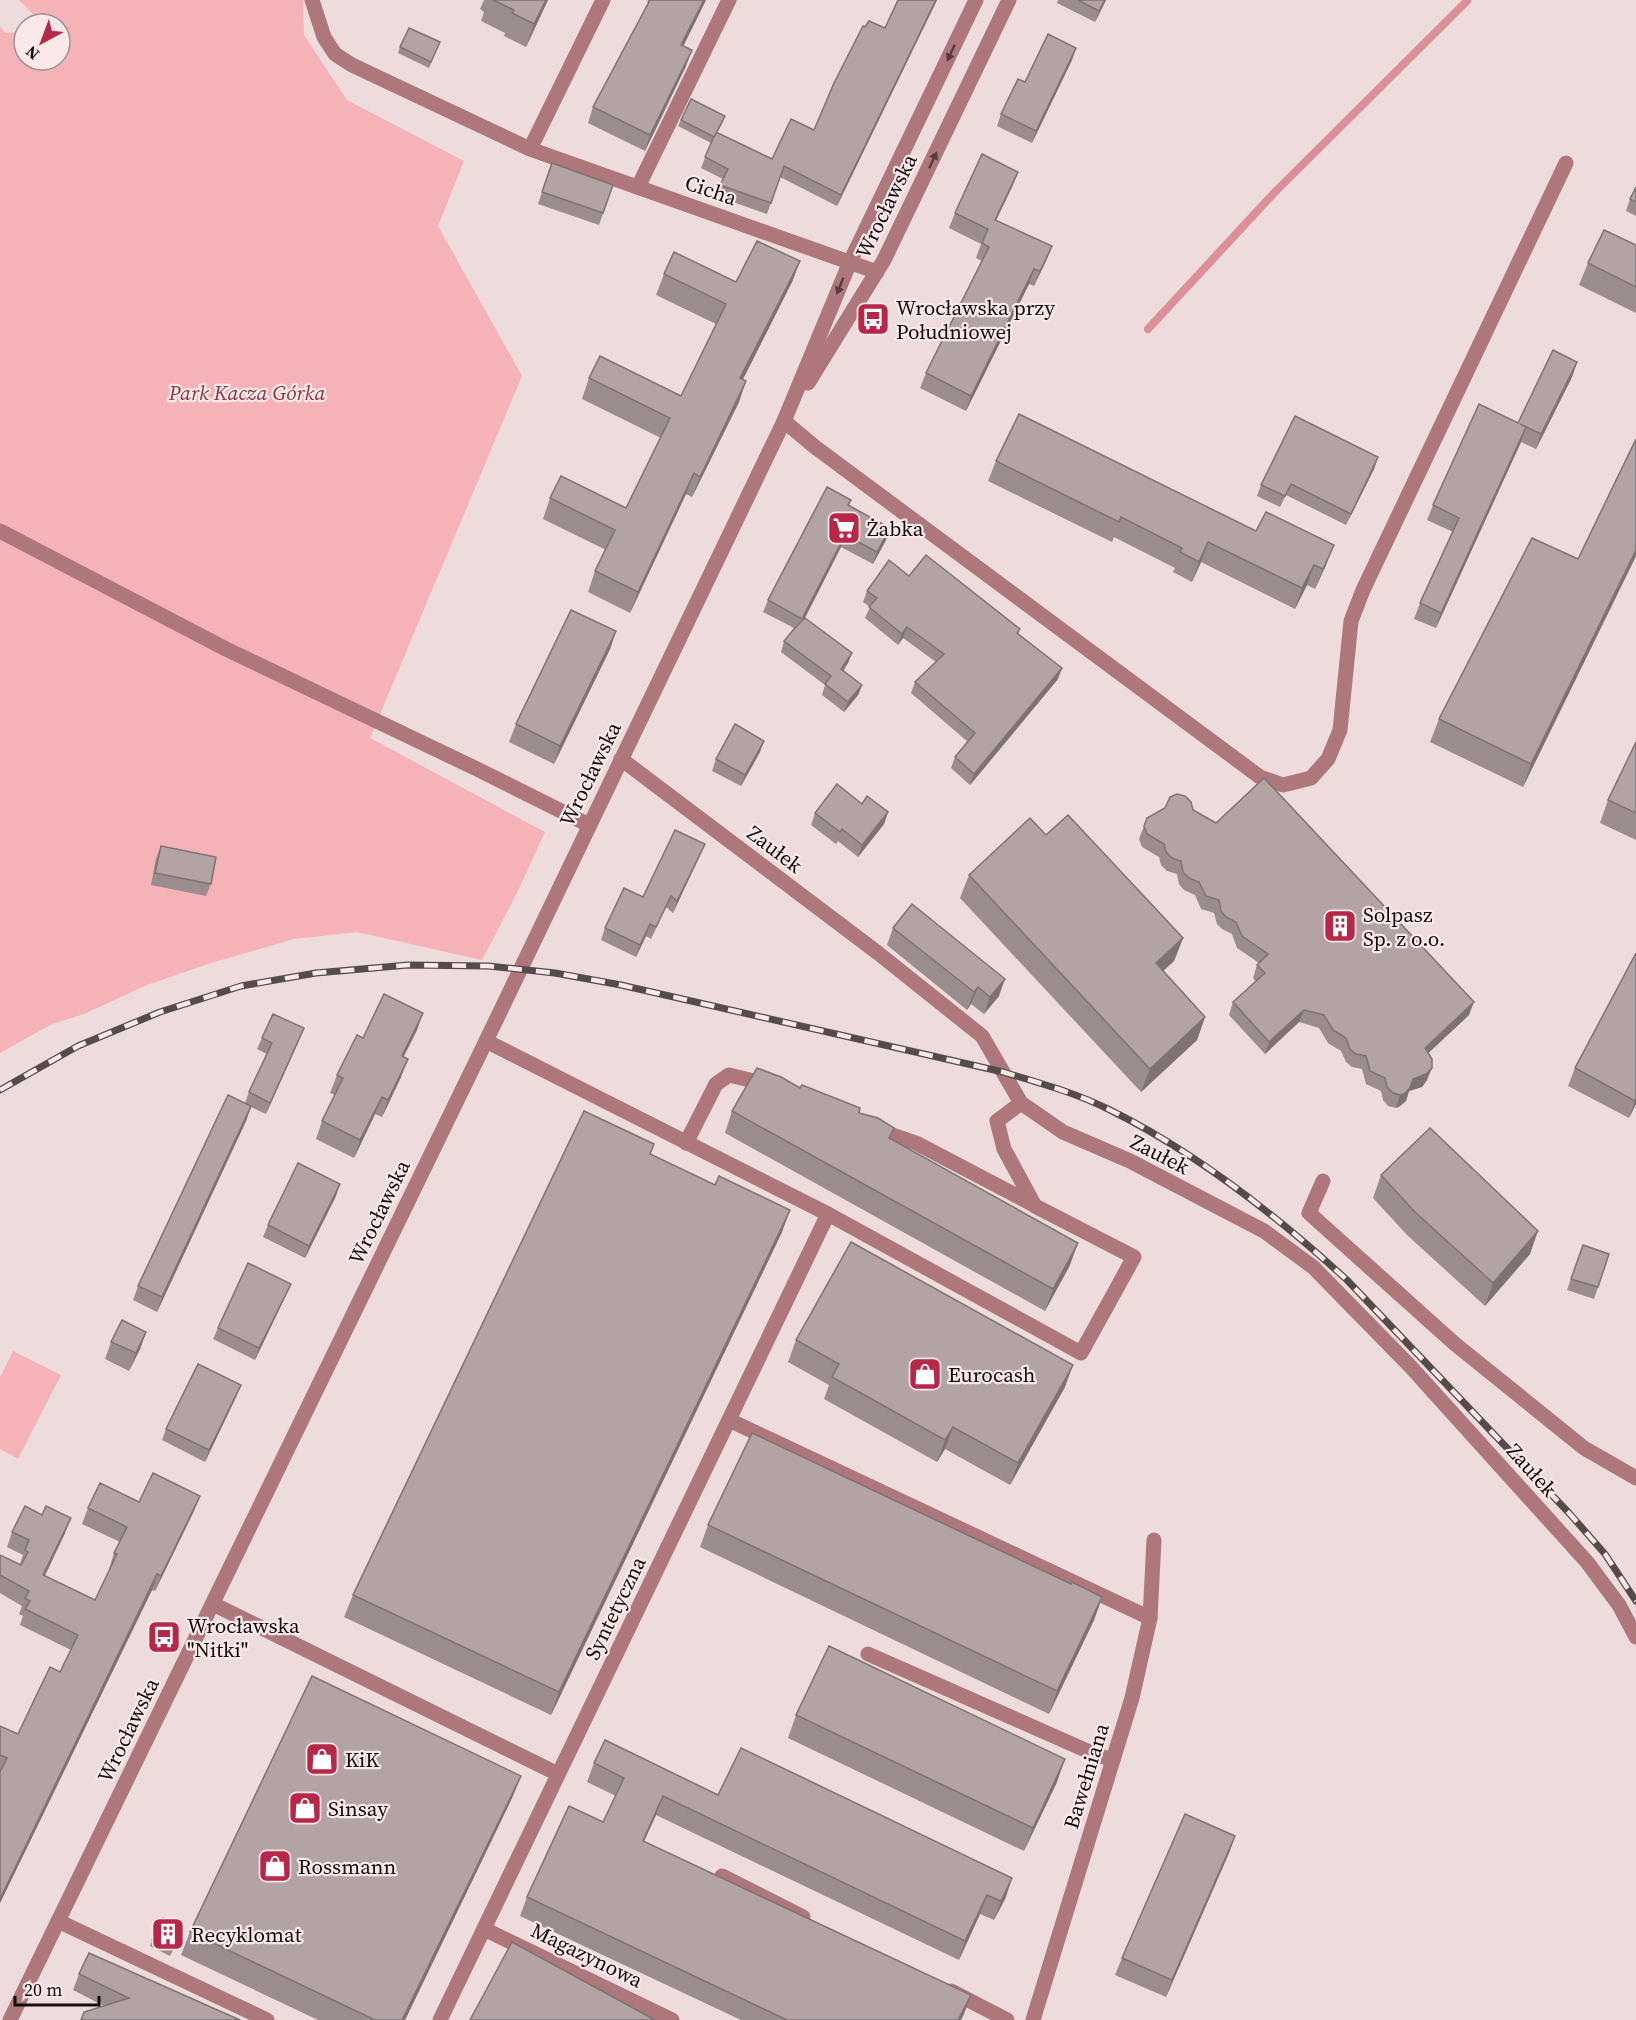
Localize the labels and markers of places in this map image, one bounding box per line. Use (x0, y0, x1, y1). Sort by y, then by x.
place label: Wrocławska przy Południowej (896, 293, 1055, 346)
bus stop icon: Wrocławska przy Południowej (855, 301, 891, 337)
supermarket icon: Żabka (826, 510, 862, 546)
place label: Żabka (867, 514, 924, 543)
place label: Solpasz Sp. z o.o. (1363, 900, 1445, 953)
building icon: Solpasz Sp. z o.o. (1322, 908, 1358, 944)
shop icon: Eurocash (907, 1356, 943, 1392)
place label: Eurocash (948, 1360, 1035, 1389)
place label: Wrocławska "Nitki" (187, 1611, 300, 1664)
bus stop icon: Wrocławska "Nitki" (146, 1619, 182, 1655)
shop icon: KiK (304, 1741, 340, 1777)
place label: KiK (345, 1745, 379, 1774)
shop icon: Sinsay (287, 1790, 323, 1826)
place label: Sinsay (328, 1794, 388, 1823)
shop icon: Rossmann (257, 1848, 293, 1884)
place label: Rossmann (298, 1852, 396, 1881)
building icon: Recyklomat (150, 1916, 186, 1952)
place label: Recyklomat (191, 1920, 302, 1949)

